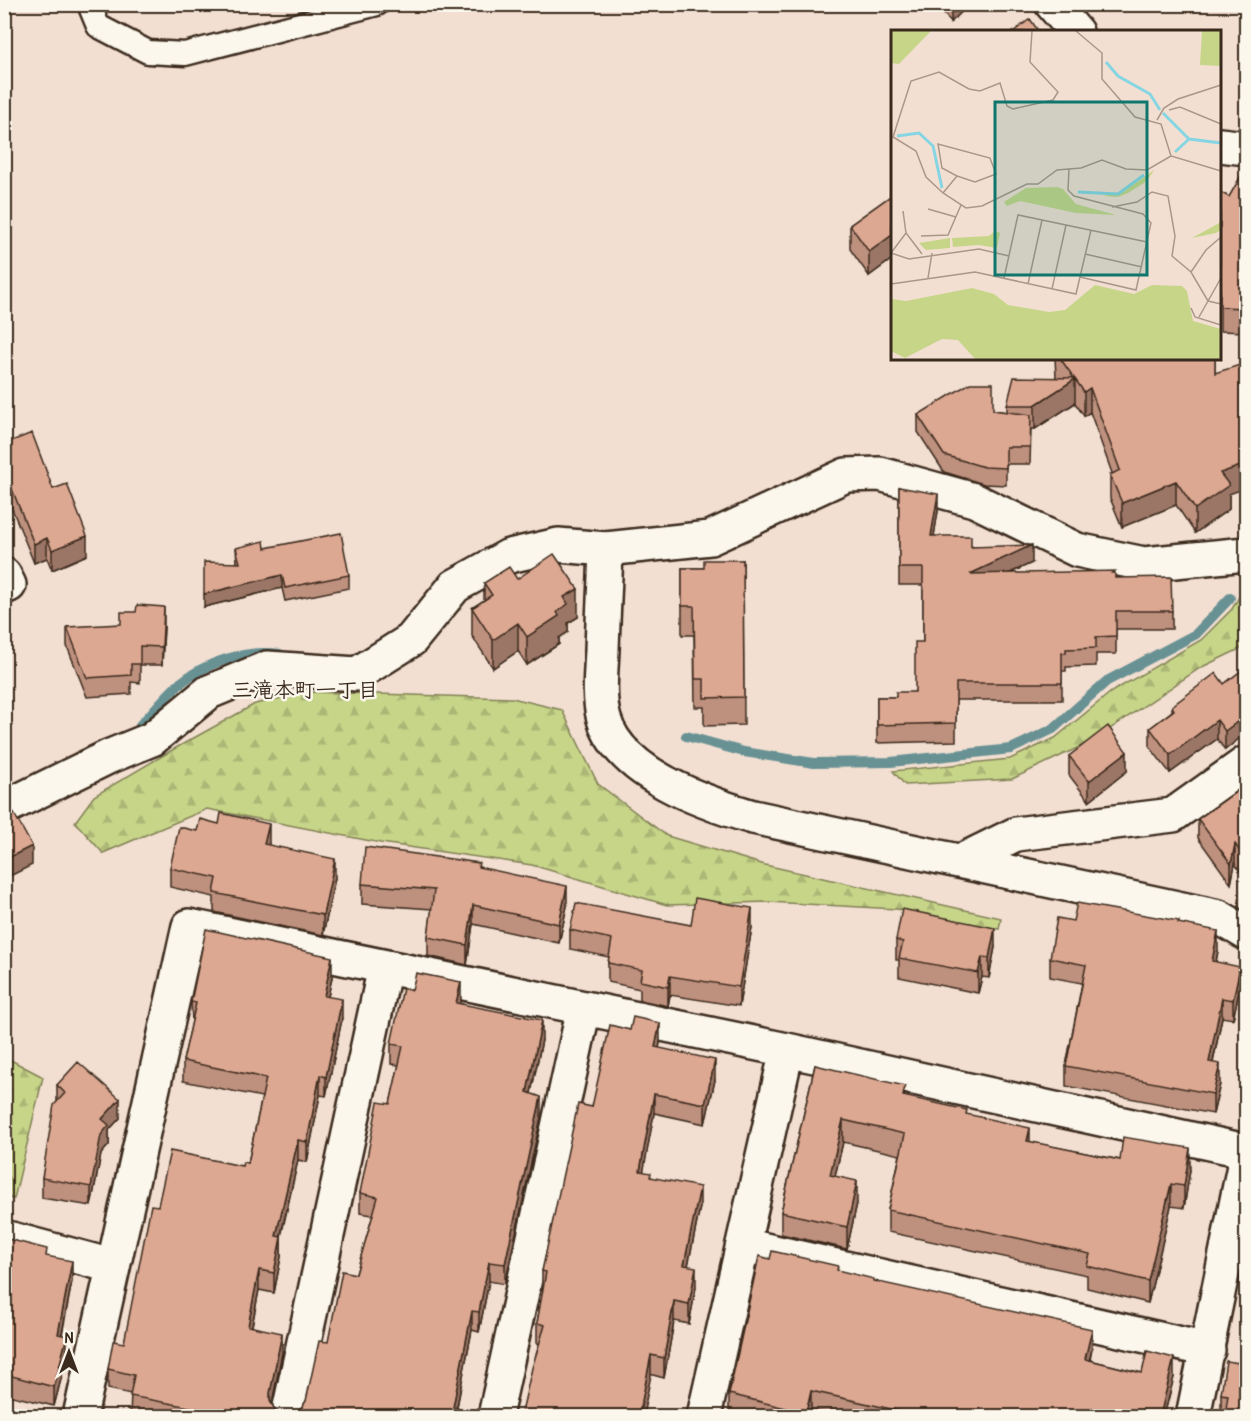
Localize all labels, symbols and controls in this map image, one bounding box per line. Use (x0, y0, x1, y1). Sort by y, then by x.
inset map (891, 30, 1221, 360)
district label: 三滝本町一丁目 (232, 675, 379, 704)
north arrow (39, 1322, 99, 1382)
text: N (65, 1326, 74, 1348)

